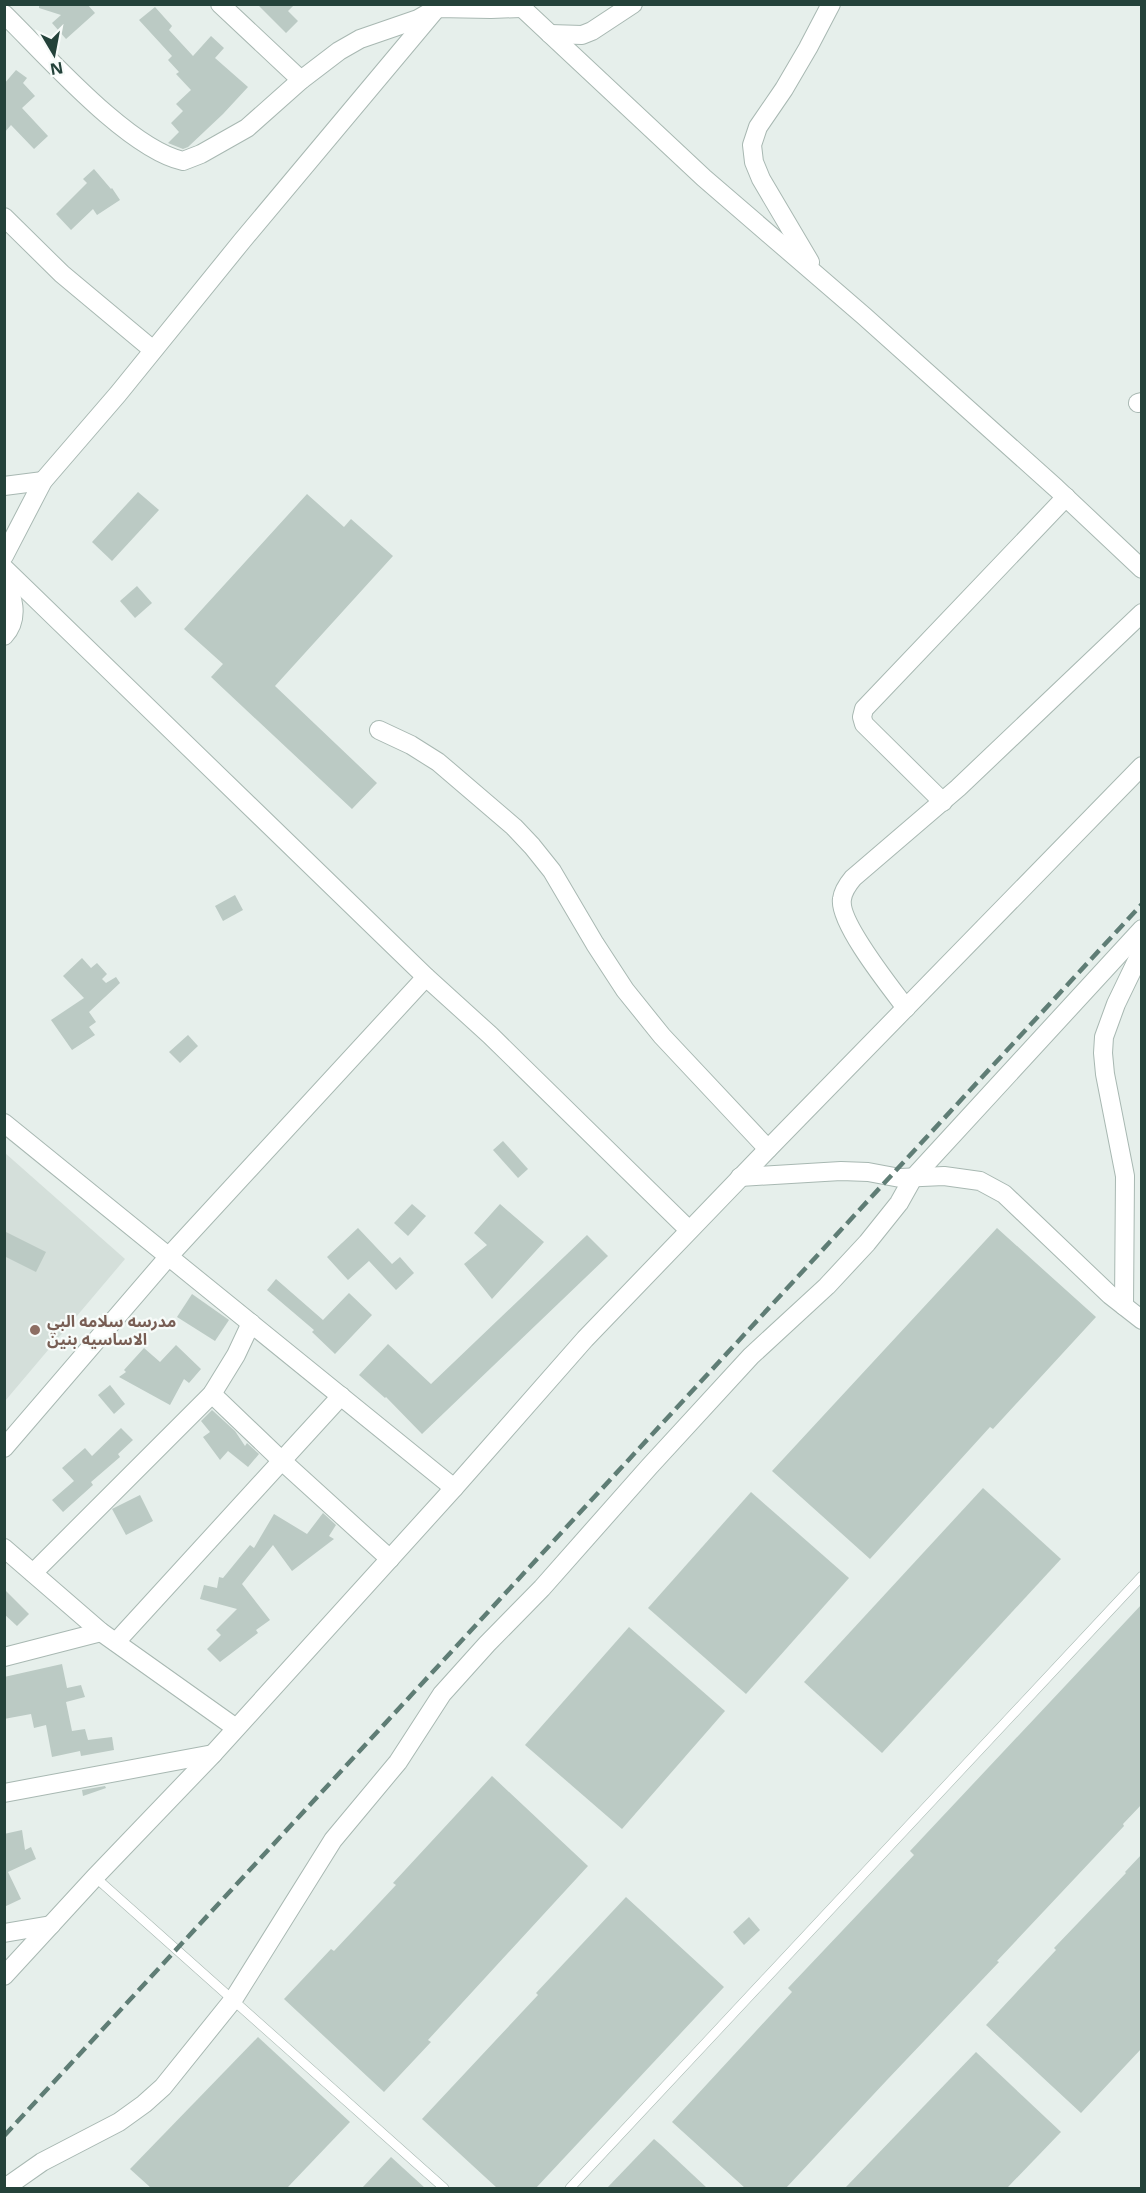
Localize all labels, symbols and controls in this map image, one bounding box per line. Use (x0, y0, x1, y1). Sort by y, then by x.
north arrow (24, 24, 84, 84)
text: N (48, 57, 65, 81)
place label: مدرسه سلامه البي الاساسيه بنين (47, 1310, 176, 1350)
marker: مدرسه سلامه البي الاساسيه بنين (28, 1323, 42, 1337)

